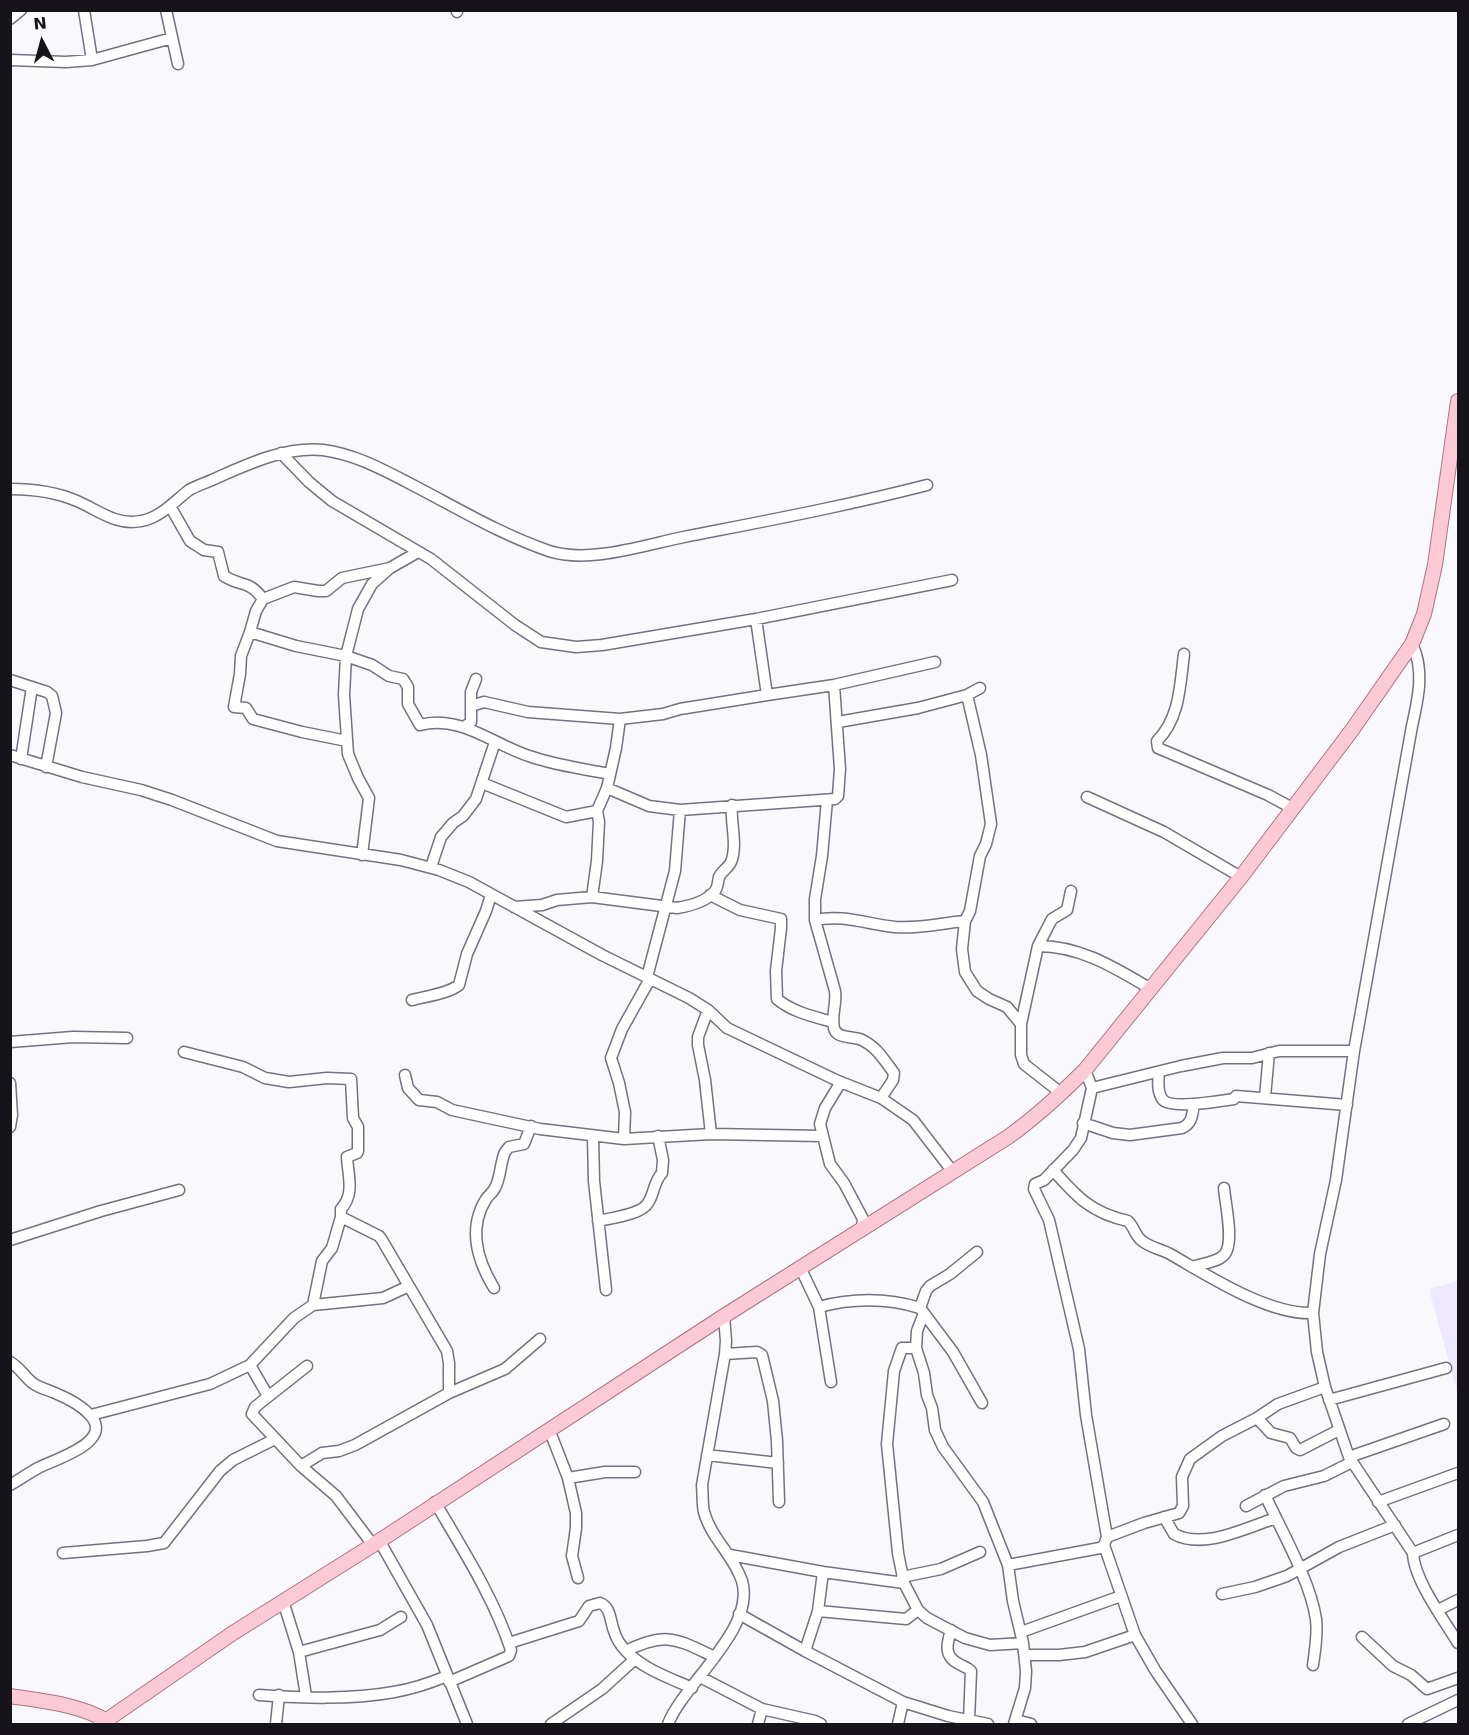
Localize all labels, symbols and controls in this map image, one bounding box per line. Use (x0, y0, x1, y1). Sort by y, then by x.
north arrow (12, 12, 72, 72)
text: N (32, 13, 48, 34)

